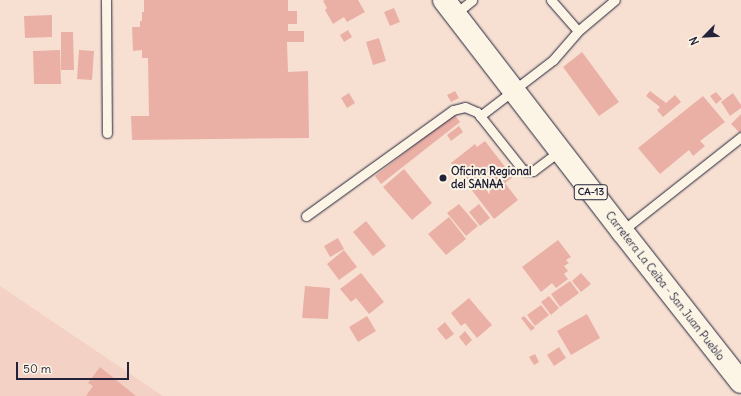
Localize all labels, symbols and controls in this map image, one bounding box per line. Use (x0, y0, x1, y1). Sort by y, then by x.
north arrow (685, 16, 725, 56)
text: N (686, 35, 702, 47)
place label: Oficina Regional del SANAA (451, 165, 531, 191)
marker: Oficina Regional del SANAA (438, 173, 448, 183)
road number: CA-13 (573, 184, 609, 200)
street label: Carretera La Ceiba - San Juan Pueblo (603, 209, 727, 363)
scale bar (18, 354, 131, 380)
text: 50 m (23, 361, 51, 376)

